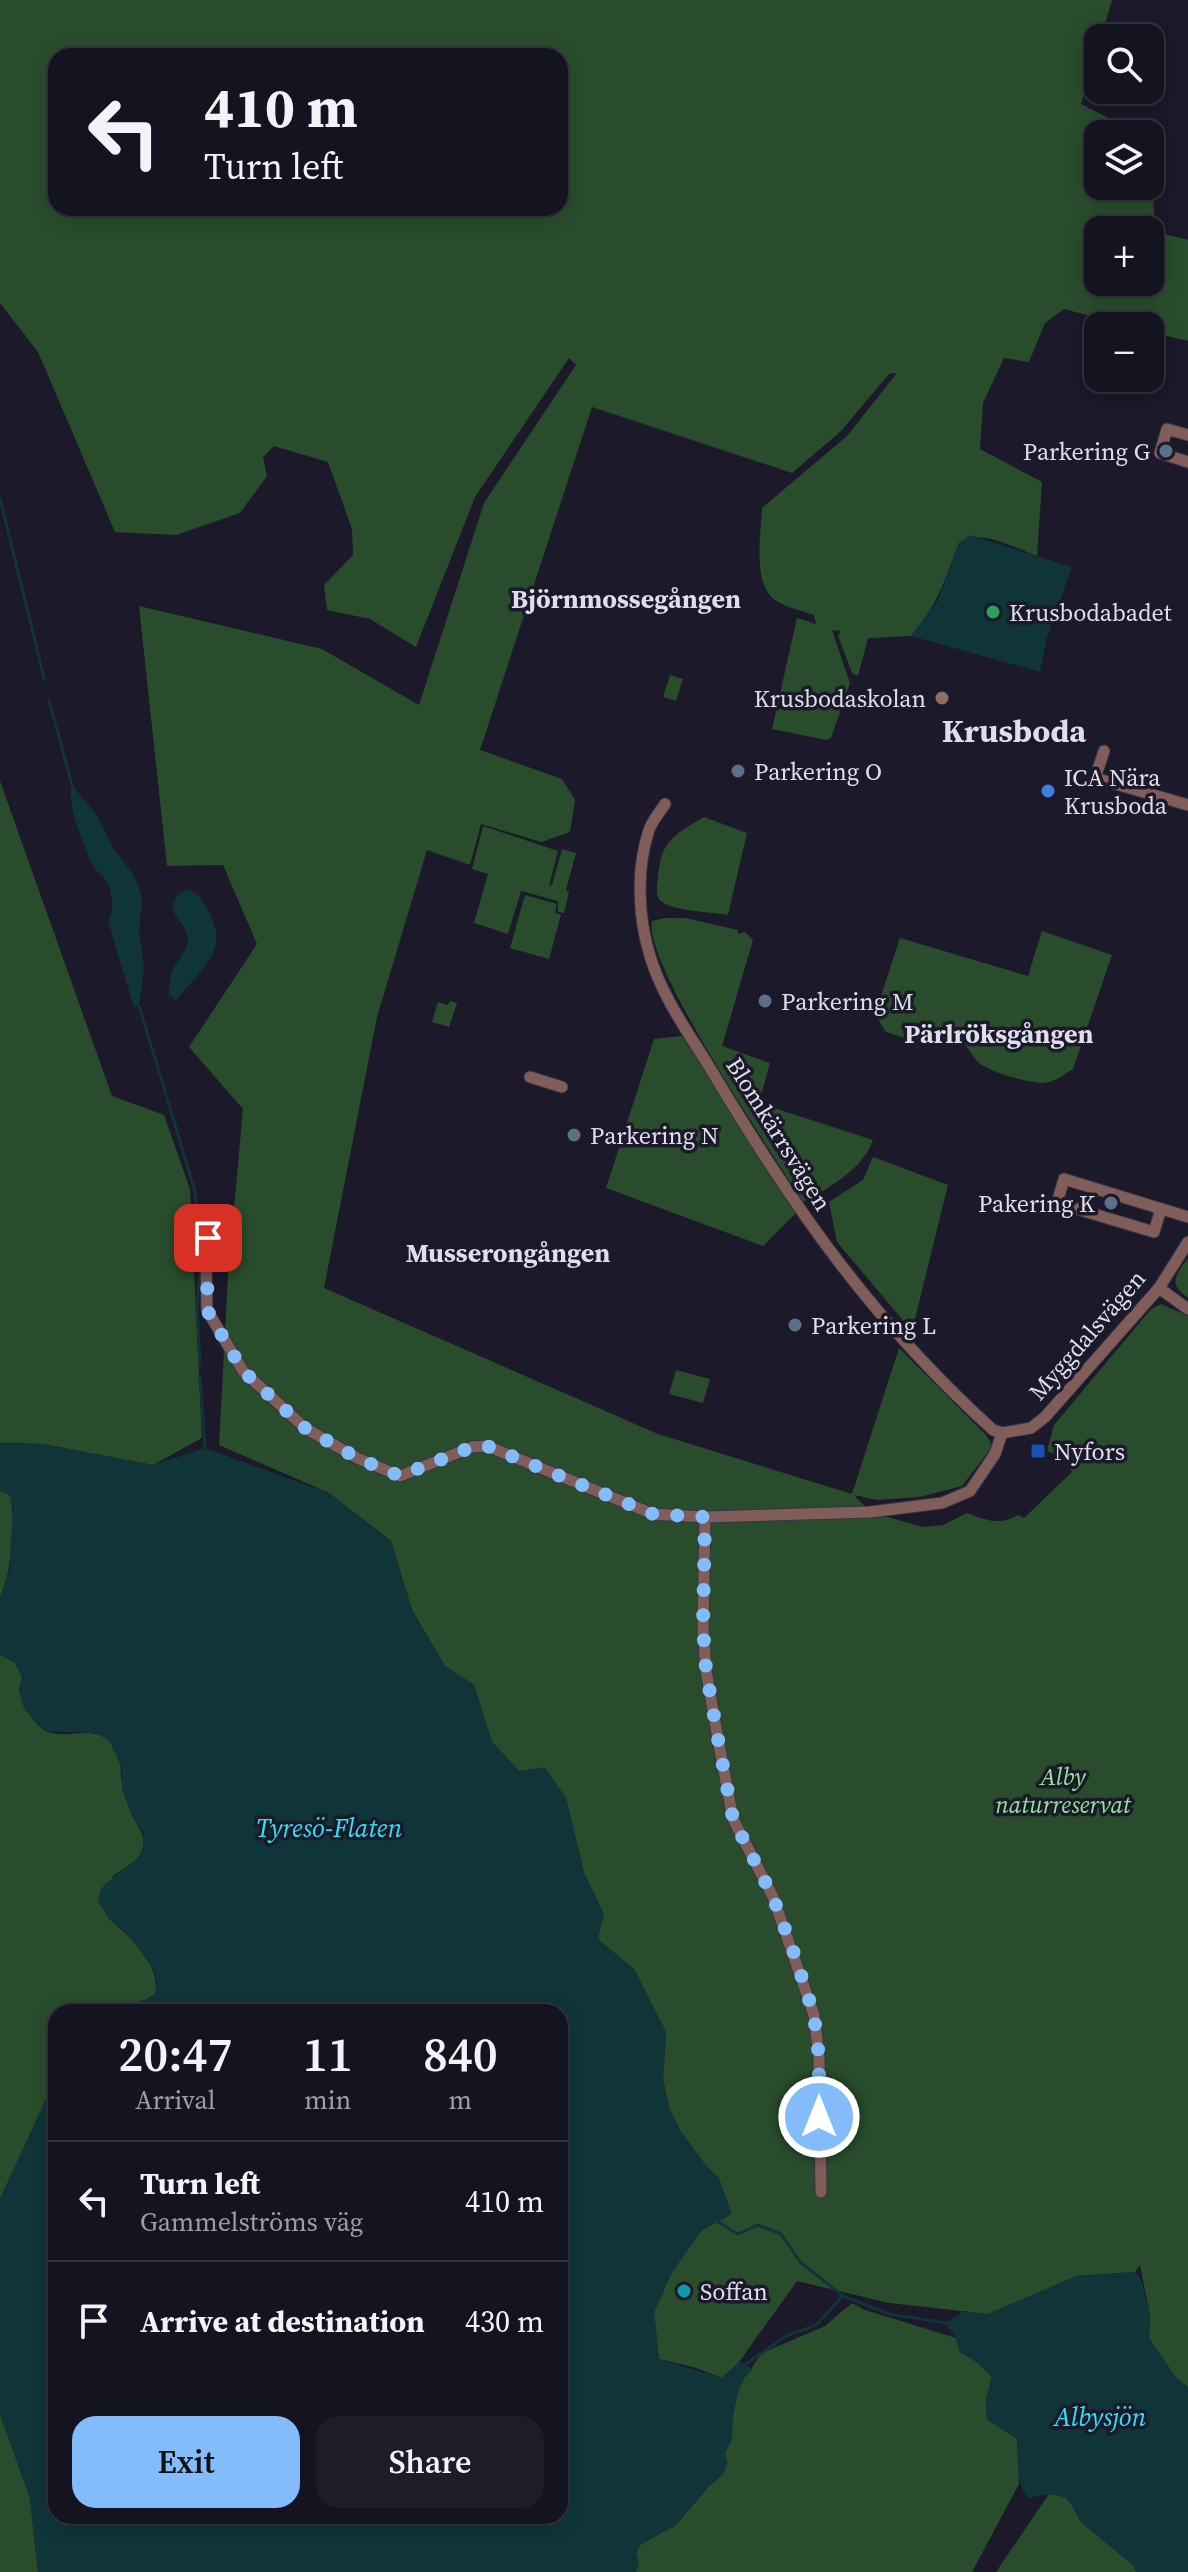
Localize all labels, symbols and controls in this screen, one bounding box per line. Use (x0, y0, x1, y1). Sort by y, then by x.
map controls (1084, 24, 1164, 392)
button: search (1084, 24, 1164, 104)
text: 410 m (204, 69, 358, 146)
icon: left (72, 80, 176, 184)
button: layers (1084, 120, 1164, 200)
text: Turn left (204, 142, 343, 191)
button: + (1084, 216, 1164, 296)
button: − (1084, 312, 1164, 392)
place label: Parkering G (1023, 435, 1151, 468)
marker: Parkering G (1157, 442, 1175, 460)
district label: Björnmossegången (511, 581, 741, 617)
place label: Krusbodabadet (1009, 596, 1172, 629)
marker: Krusbodabadet (984, 603, 1002, 621)
place label: Krusbodaskolan (754, 682, 926, 715)
marker: Krusbodaskolan (933, 689, 951, 707)
district label: Krusboda (942, 709, 1087, 753)
place label: Parkering O (754, 755, 882, 788)
place label: ICA Nära Krusboda (1064, 761, 1168, 822)
marker: Parkering O (729, 762, 747, 780)
marker: ICA Nära Krusboda (1039, 782, 1057, 800)
place label: Parkering M (781, 985, 914, 1018)
marker: Parkering M (756, 992, 774, 1010)
district label: Pärlröksgången (904, 1016, 1094, 1052)
street label: Blomkärrsvägen (719, 1051, 839, 1217)
place label: Parkering N (590, 1119, 719, 1152)
marker: Parkering N (565, 1126, 583, 1144)
place label: Pakering K (978, 1187, 1095, 1220)
marker: Pakering K (1102, 1194, 1120, 1212)
pin (174, 1204, 242, 1272)
icon: arrive (186, 1216, 230, 1260)
district label: Musserongången (406, 1235, 610, 1271)
street label: Myggdalsvägen (1021, 1263, 1153, 1407)
place label: Parkering L (811, 1309, 936, 1342)
marker: Parkering L (786, 1316, 804, 1334)
place label: Nyfors (1054, 1435, 1125, 1468)
marker: Nyfors (1029, 1442, 1047, 1460)
park label: Alby naturreservat (995, 1760, 1132, 1821)
water label: Tyresö-Flaten (256, 1810, 402, 1846)
text: 20:47 (118, 2021, 232, 2087)
text: 11 (303, 2021, 353, 2087)
text: 840 (423, 2021, 498, 2087)
position arrow (777, 2075, 861, 2159)
text: Arrival (135, 2082, 216, 2118)
text: min (304, 2082, 351, 2118)
text: m (449, 2082, 472, 2118)
text: Turn left (140, 2163, 260, 2204)
icon: left (72, 2179, 116, 2223)
text: 410 m (465, 2181, 544, 2222)
text: Gammelströms väg (140, 2204, 363, 2240)
place label: Soffan (700, 2275, 768, 2308)
marker: Soffan (675, 2282, 693, 2300)
icon: arrive (72, 2299, 116, 2343)
text: Arrive at destination (140, 2301, 425, 2342)
text: 430 m (465, 2301, 544, 2342)
water label: Albysjön (1052, 2399, 1146, 2435)
button: Exit (72, 2416, 300, 2508)
button: Share (316, 2416, 544, 2508)

